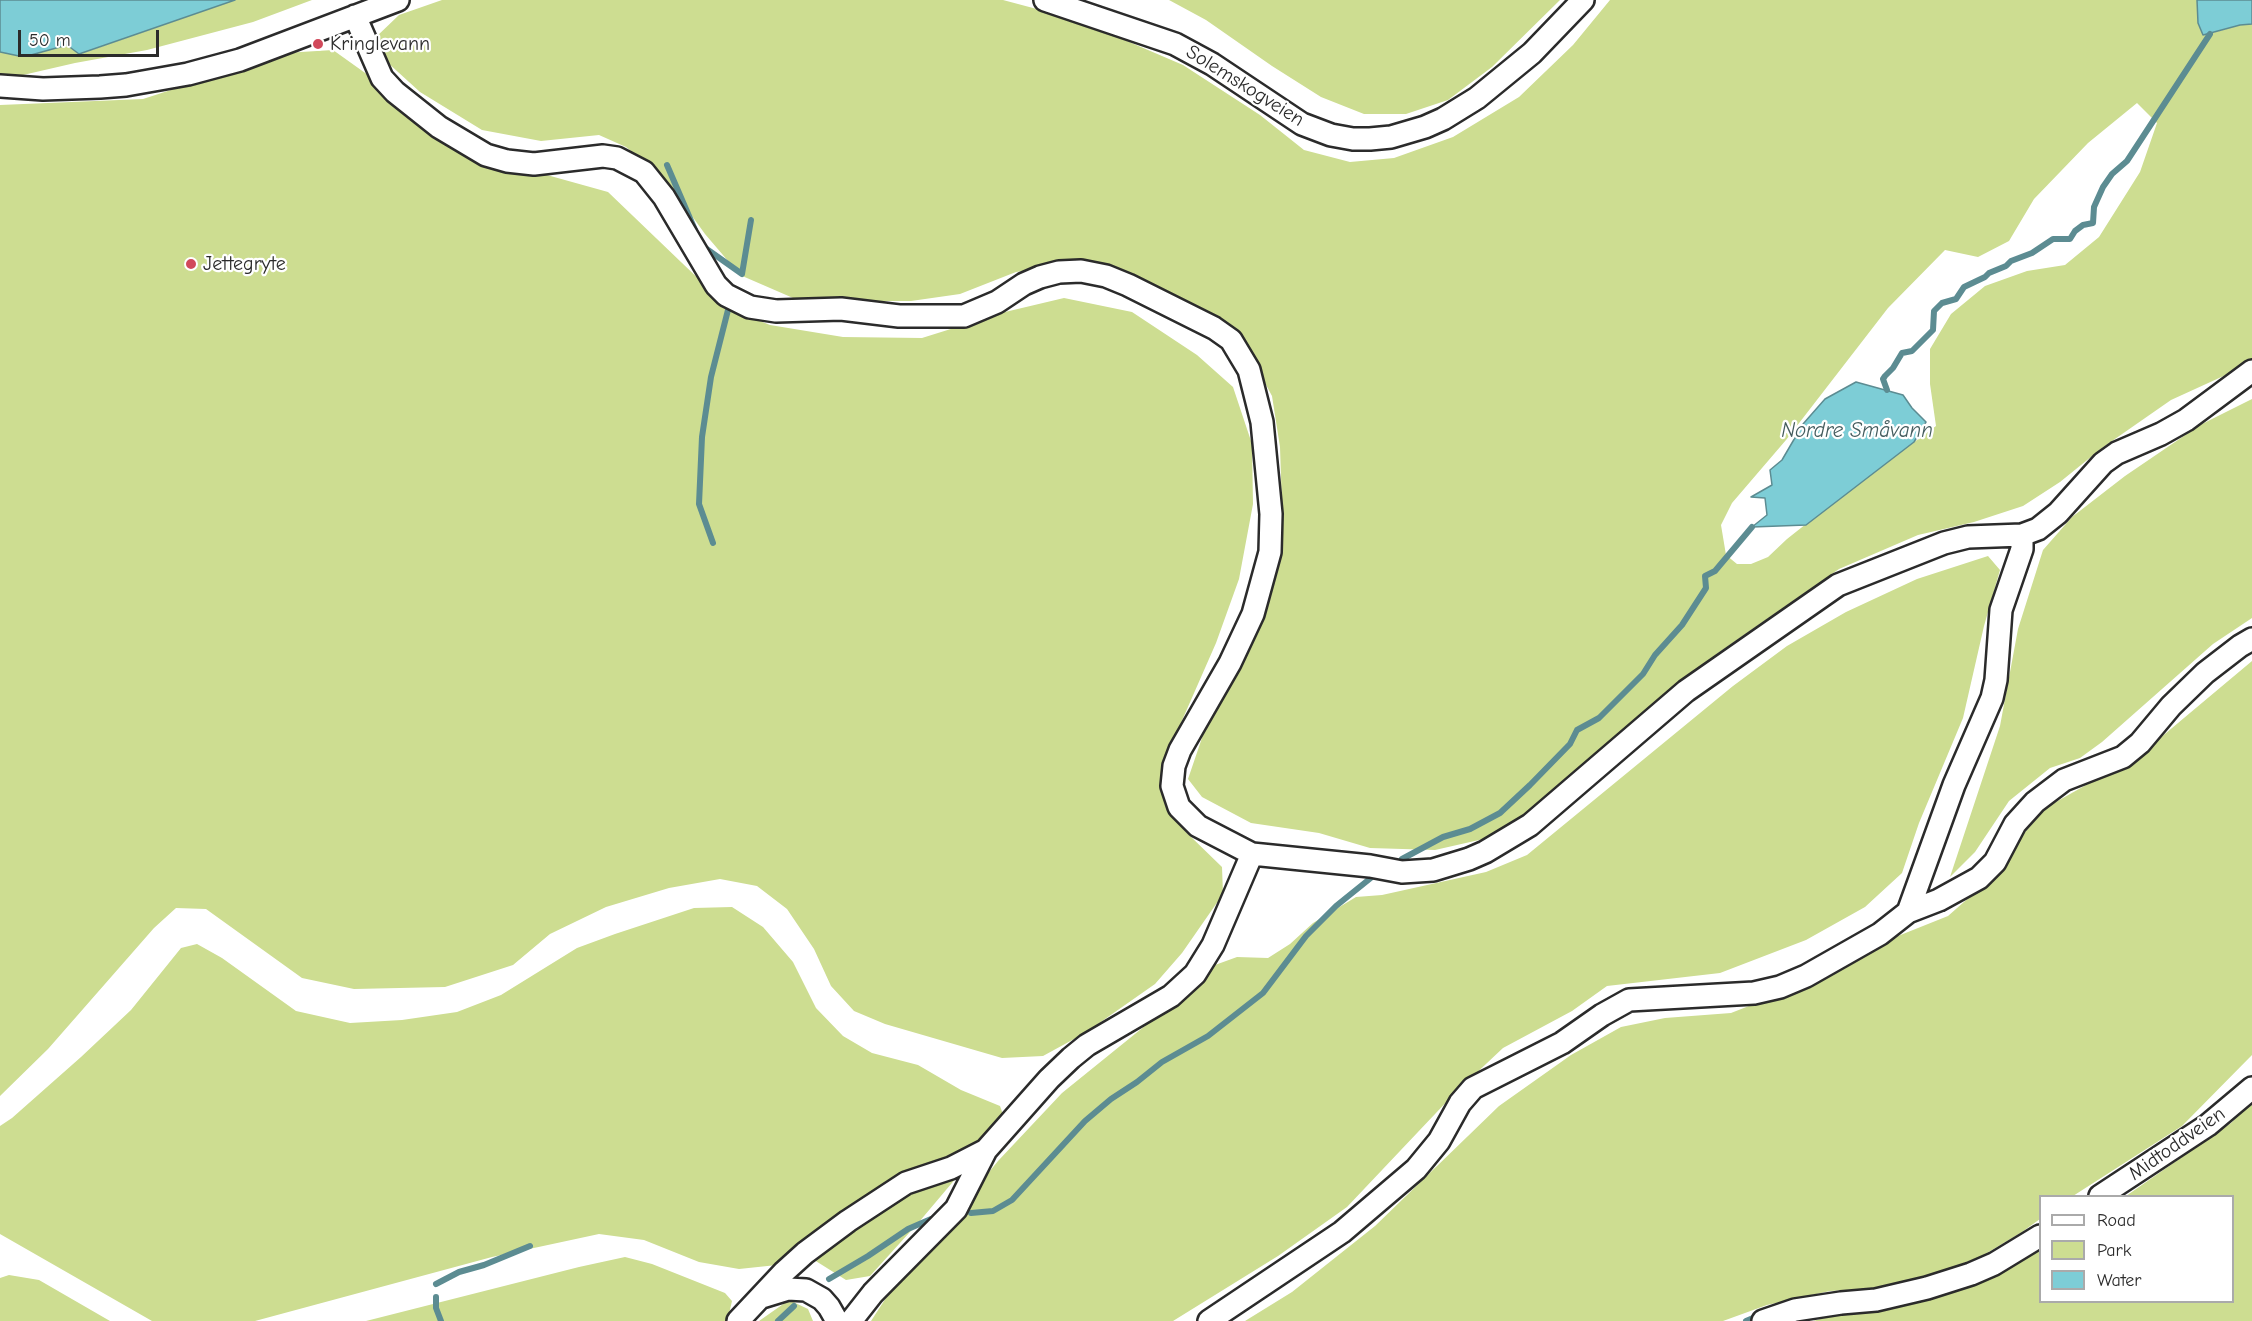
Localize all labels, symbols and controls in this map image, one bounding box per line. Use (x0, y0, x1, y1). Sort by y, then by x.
scale bar (21, 18, 162, 56)
text: 50 m (29, 30, 71, 51)
place label: Kringlevann (330, 32, 430, 56)
marker: Kringlevann (311, 37, 325, 51)
street label: Solemskogveien (1181, 40, 1309, 132)
place label: Jettegryte (203, 252, 286, 276)
marker: Jettegryte (184, 257, 198, 271)
water label: Nordre Småvann (1781, 418, 1933, 444)
street label: Midtoddveien (2124, 1102, 2230, 1186)
legend (2039, 1195, 2234, 1303)
text: Road (2097, 1210, 2136, 1231)
text: Park (2097, 1240, 2131, 1261)
text: Water (2097, 1270, 2141, 1291)

